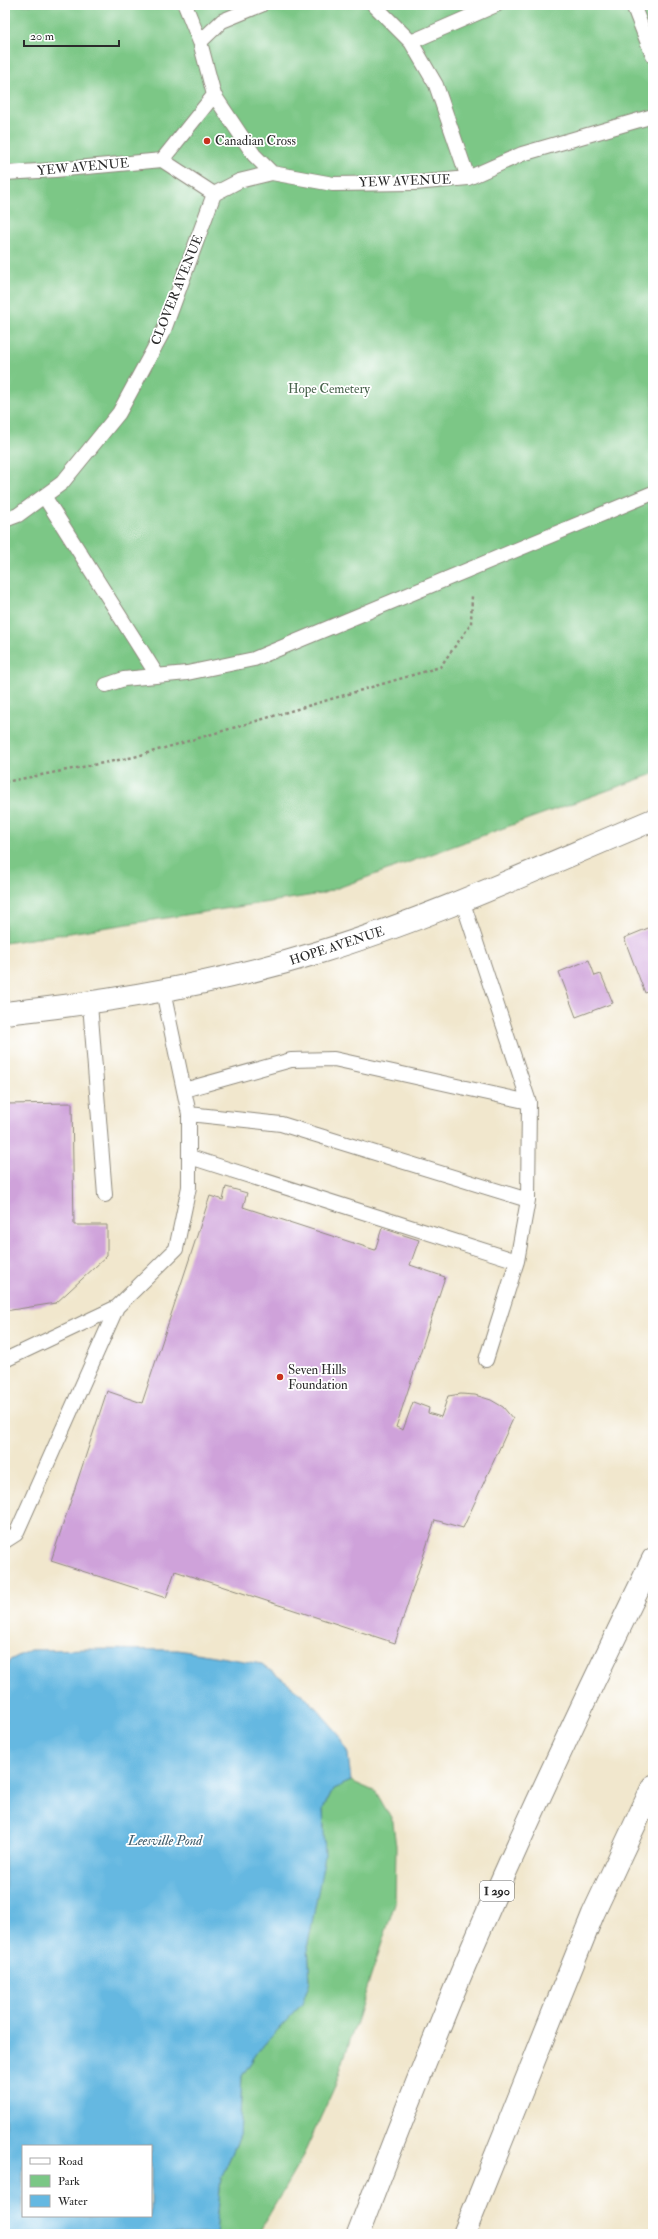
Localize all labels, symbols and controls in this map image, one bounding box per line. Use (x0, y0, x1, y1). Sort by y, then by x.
scale bar (24, 22, 119, 48)
text: 20 m (30, 29, 55, 44)
place label: Canadian Cross (215, 133, 296, 149)
marker: Canadian Cross (202, 136, 212, 146)
street label: YEW AVENUE (36, 155, 130, 179)
street label: YEW AVENUE (359, 171, 451, 191)
street label: CLOVER AVENUE (148, 232, 206, 348)
park label: Hope Cemetery (288, 381, 370, 398)
street label: HOPE AVENUE (288, 923, 386, 969)
place label: Seven Hills Foundation (288, 1362, 348, 1393)
marker: Seven Hills Foundation (275, 1372, 285, 1382)
water label: Leesville Pond (127, 1832, 203, 1849)
road number: I 290 (480, 1881, 514, 1901)
legend (22, 2145, 152, 2217)
text: Road (58, 2154, 83, 2169)
text: Park (58, 2174, 80, 2189)
text: Water (57, 2194, 88, 2209)

